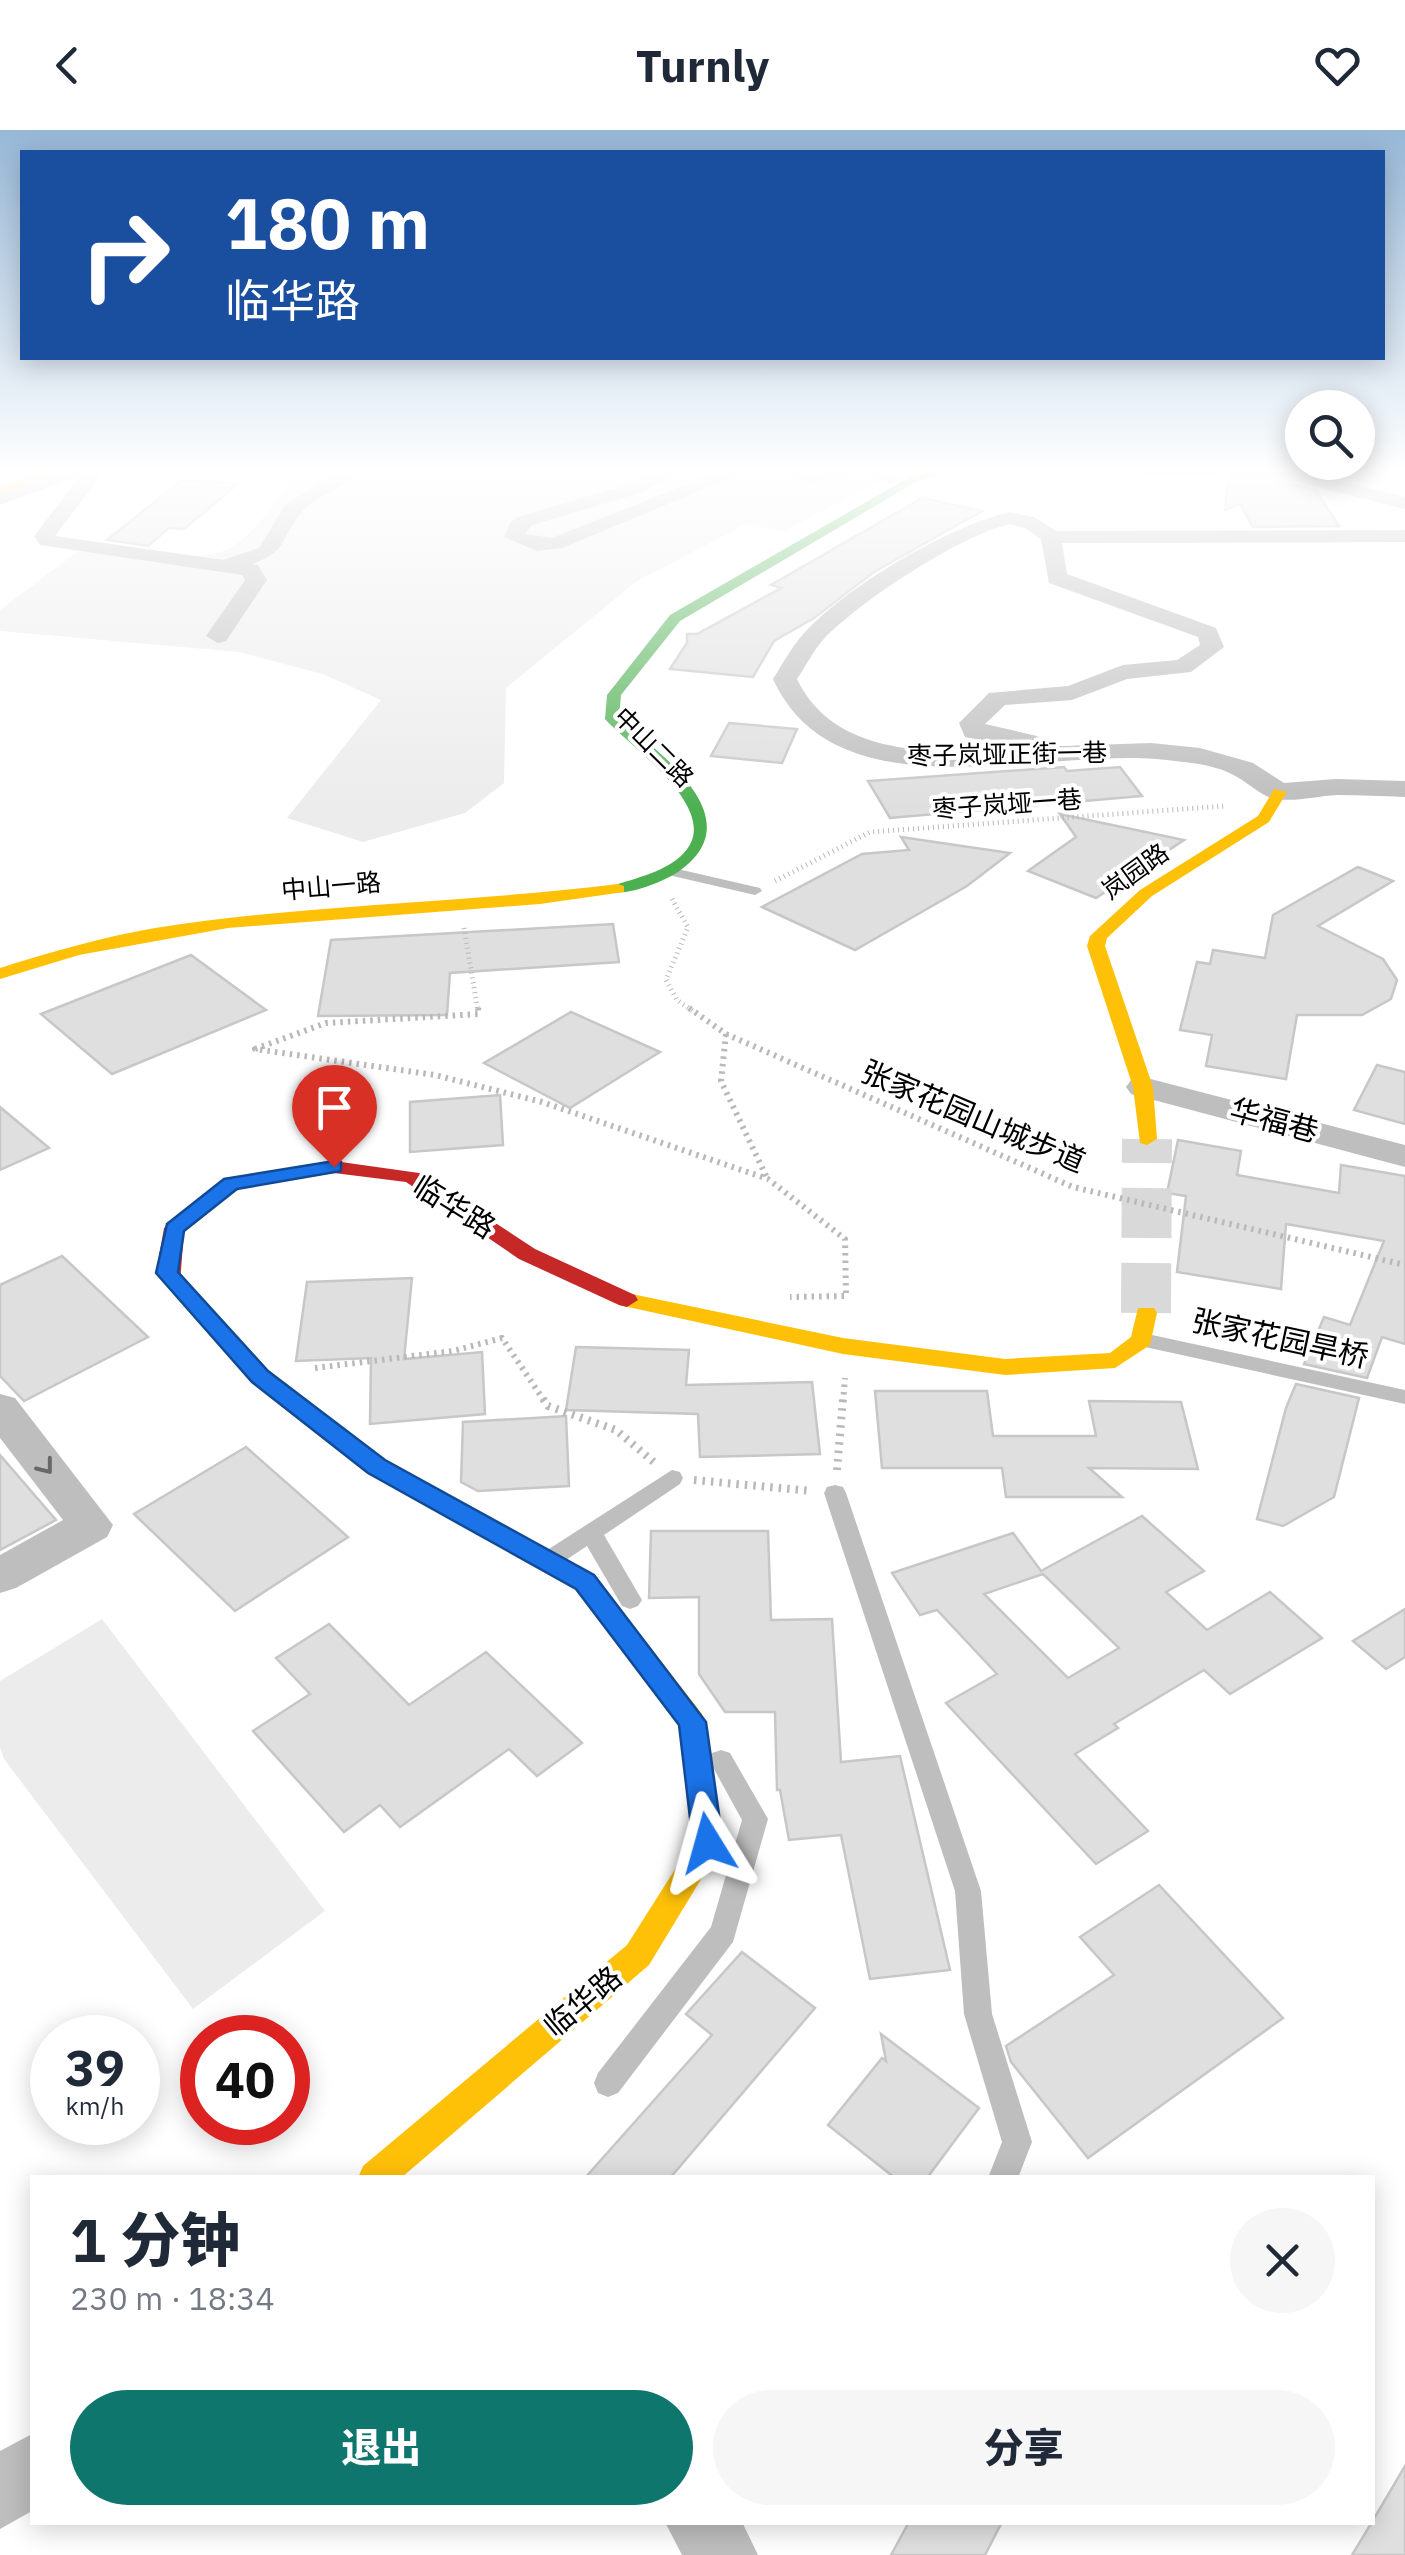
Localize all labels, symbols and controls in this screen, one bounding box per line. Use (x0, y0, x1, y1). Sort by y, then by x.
text: Turnly (636, 36, 769, 94)
icon: back (40, 38, 95, 93)
icon: heart (1310, 38, 1365, 93)
text: 180 m (225, 177, 430, 268)
icon: right (60, 190, 190, 320)
text: 临华路 (225, 271, 360, 329)
map controls (1285, 390, 1375, 480)
button: search (1285, 390, 1375, 480)
street label: 中山二路 (607, 700, 701, 794)
street label: 枣子岚垭正街一巷 (907, 735, 1107, 772)
street label: 枣子岚垭一巷 (931, 782, 1083, 825)
street label: 岚园路 (1095, 835, 1175, 906)
street label: 中山一路 (280, 865, 382, 906)
street label: 张家花园山城步道 (856, 1051, 1092, 1180)
pin (292, 1065, 377, 1168)
icon: arrive (307, 1080, 362, 1135)
street label: 华福巷 (1226, 1089, 1323, 1150)
street label: 临华路 (406, 1165, 503, 1246)
street label: 张家花园旱桥 (1188, 1300, 1372, 1375)
one-way arrow (34, 1456, 51, 1474)
position arrow (656, 1791, 760, 1895)
street label: 临华路 (535, 1957, 629, 2045)
speed limit sign: 40 (180, 2015, 310, 2145)
text: 39 (65, 2035, 125, 2100)
text: km/h (66, 2089, 124, 2122)
text: 1 分钟 (70, 2200, 240, 2279)
button: close (1230, 2208, 1335, 2313)
text: 230 m · 18:34 (70, 2277, 275, 2319)
button: 退出 (70, 2390, 693, 2505)
button: 分享 (713, 2390, 1335, 2505)

